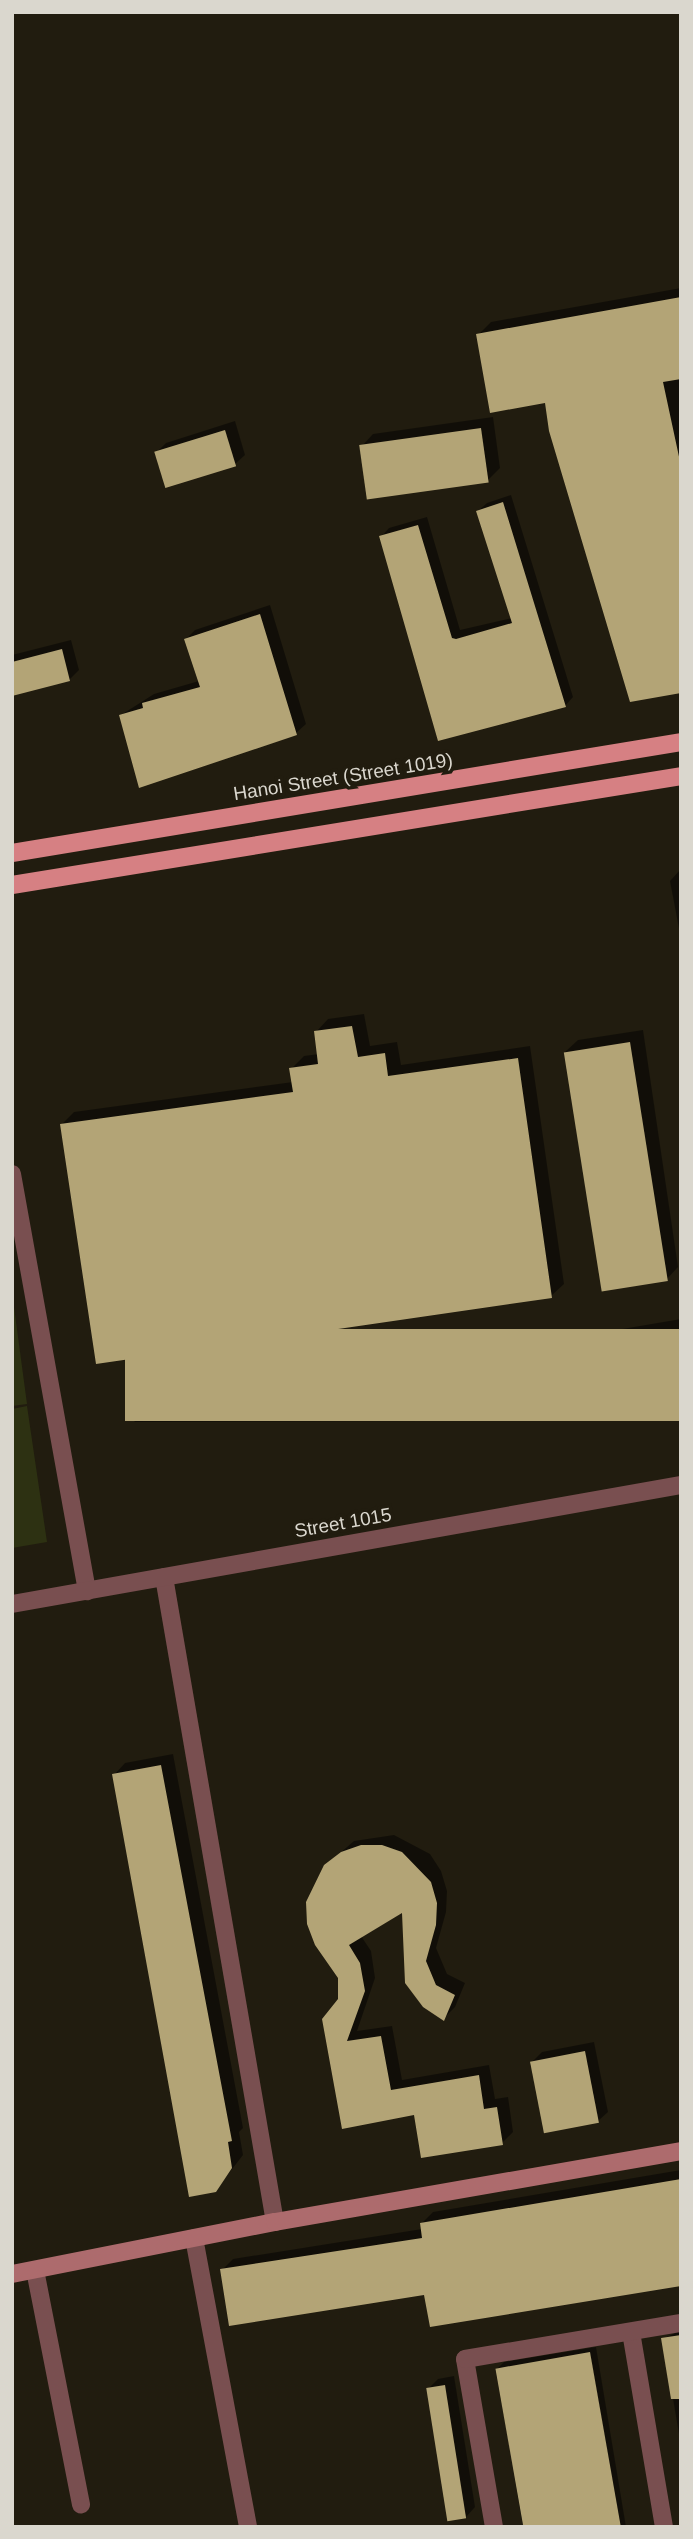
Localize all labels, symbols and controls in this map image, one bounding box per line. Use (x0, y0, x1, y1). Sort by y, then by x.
street label: Hanoi Street (Street 1019) (232, 748, 454, 806)
street label: Street 1015 (293, 1503, 393, 1543)

